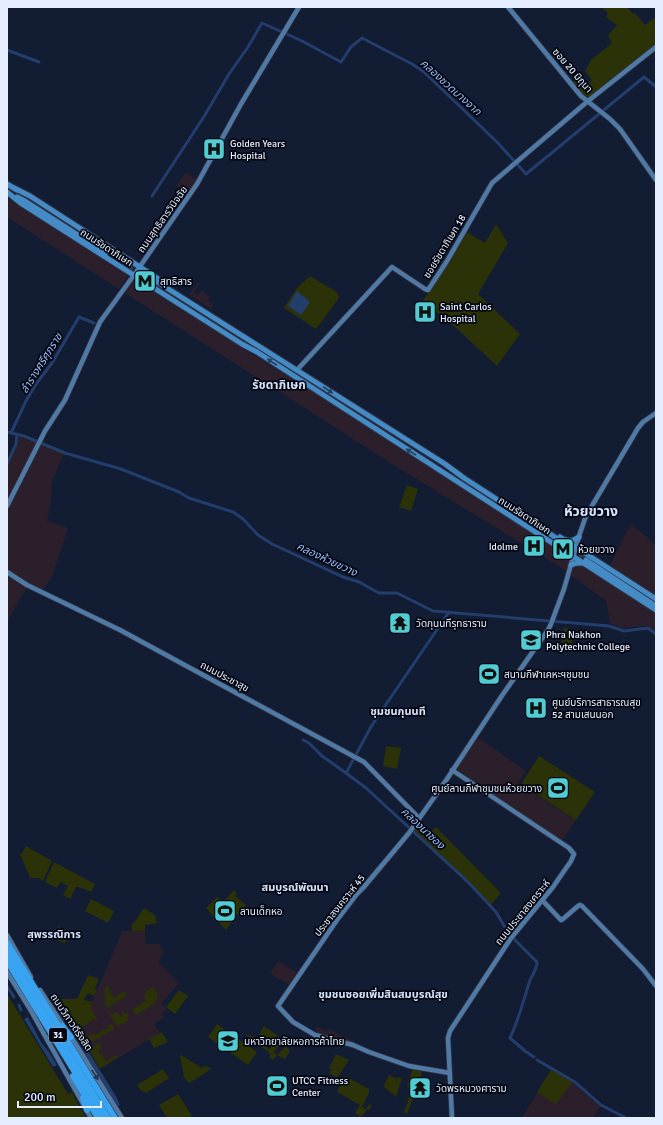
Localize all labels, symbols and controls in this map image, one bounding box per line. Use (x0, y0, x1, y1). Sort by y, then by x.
street label: ซอย 20 มิถุนา (550, 46, 595, 95)
water label: คลองชวดบางจาก (418, 57, 484, 118)
hospital icon: Golden Years Hospital (201, 136, 227, 162)
place label: Golden Years Hospital (230, 138, 286, 162)
street label: ถนนสุทธิสารวินิจฉัย (135, 184, 190, 255)
street label: ซอยรัชดาภิเษก 18 (421, 213, 469, 281)
street label: ถนนรัชดาภิเษก (78, 226, 135, 269)
metro station icon: สุทธิสาร (132, 268, 158, 294)
place label: สุทธิสาร (160, 276, 192, 288)
hospital icon: Saint Carlos Hospital (412, 299, 438, 325)
place label: Saint Carlos Hospital (440, 301, 492, 325)
water label: ลำรางศรีศุภราช (18, 330, 66, 396)
one-way arrow (267, 358, 277, 366)
district label: รัชดาภิเษก (252, 378, 306, 393)
one-way arrow (322, 386, 334, 393)
one-way arrow (406, 448, 417, 456)
street label: ถนนรัชดาภิเษก (496, 494, 553, 537)
district label: ห้วยขวาง (564, 503, 618, 520)
hospital icon: Idolme (521, 533, 547, 559)
metro station icon: ห้วยขวาง (550, 536, 576, 562)
water label: คลองห้วยขวาง (294, 540, 360, 580)
place label: Idolme (489, 541, 518, 553)
place label: ห้วยขวาง (578, 544, 615, 556)
temple icon: วัดกุนนทีรุทธาราม (387, 610, 413, 636)
place label: วัดกุนนทีรุทธาราม (416, 618, 487, 630)
school or university icon: Phra Nakhon Polytechnic College (518, 627, 544, 653)
place label: Phra Nakhon Polytechnic College (546, 629, 630, 653)
street label: ถนนประชาสุข (198, 659, 251, 695)
sports icon: สนามกีฬาเคหะฯชุมชน (476, 661, 502, 687)
place label: สนามกีฬาเคหะฯชุมชน (504, 669, 590, 681)
hospital icon: ศูนย์บริการสาธารณสุข 52 สามเสนนอก (523, 695, 549, 721)
place label: ศูนย์บริการสาธารณสุข 52 สามเสนนอก (552, 697, 641, 721)
district label: ชุมชนกุนนที (370, 705, 426, 718)
sports icon: ศูนย์ลานกีฬาชุมชนห้วยขวาง (545, 775, 571, 801)
place label: ศูนย์ลานกีฬาชุมชนห้วยขวาง (431, 783, 542, 795)
water label: คลองนาซอง (398, 805, 448, 853)
street label: ประชาสงเคราะห์ 45 (312, 872, 368, 939)
street label: ถนนประชาสงเคราะห์ (493, 877, 553, 948)
district label: สมบูรณ์พัฒนา (262, 881, 329, 894)
sports icon: ลานเด็กหอ (212, 898, 238, 924)
place label: ลานเด็กหอ (240, 905, 283, 918)
district label: สุพรรณิการ (27, 928, 81, 941)
district label: ชุมชนซอยเพิ่มสินสมบูรณ์สุข (318, 987, 448, 1001)
street label: ถนนวิภาวดีรังสิต (48, 992, 95, 1054)
road number: 31 (49, 1028, 67, 1042)
school or university icon: มหาวิทยาลัยหอการค้าไทย (215, 1028, 241, 1054)
place label: มหาวิทยาลัยหอการค้าไทย (244, 1036, 345, 1048)
one-way arrow (91, 1070, 99, 1080)
sports icon: UTCC Fitness Center (264, 1073, 290, 1099)
place label: UTCC Fitness Center (292, 1075, 349, 1099)
temple icon: วัดพรหมวงศาราม (407, 1075, 433, 1101)
scale bar (18, 1083, 101, 1109)
place label: วัดพรหมวงศาราม (436, 1083, 507, 1095)
text: 200 m (24, 1090, 56, 1105)

